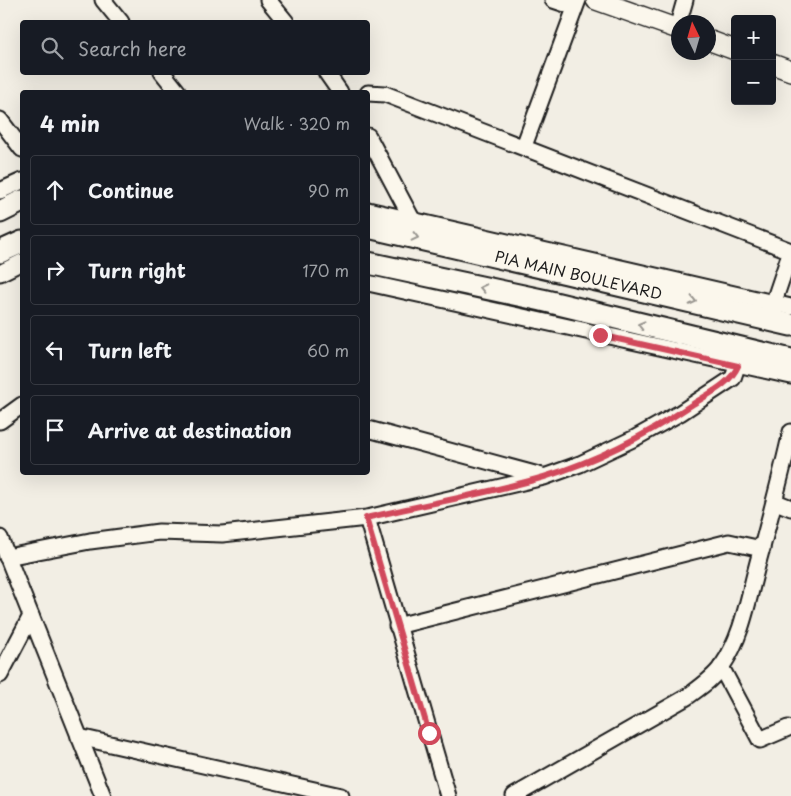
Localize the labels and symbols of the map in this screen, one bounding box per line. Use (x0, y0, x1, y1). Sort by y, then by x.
north arrow (671, 15, 716, 60)
one-way arrow (411, 231, 420, 242)
street label: PIA MAIN BOULEVARD (493, 244, 665, 305)
one-way arrow (479, 283, 488, 294)
one-way arrow (688, 295, 697, 306)
one-way arrow (638, 320, 646, 330)
route end (589, 324, 612, 347)
route start (418, 722, 441, 745)

